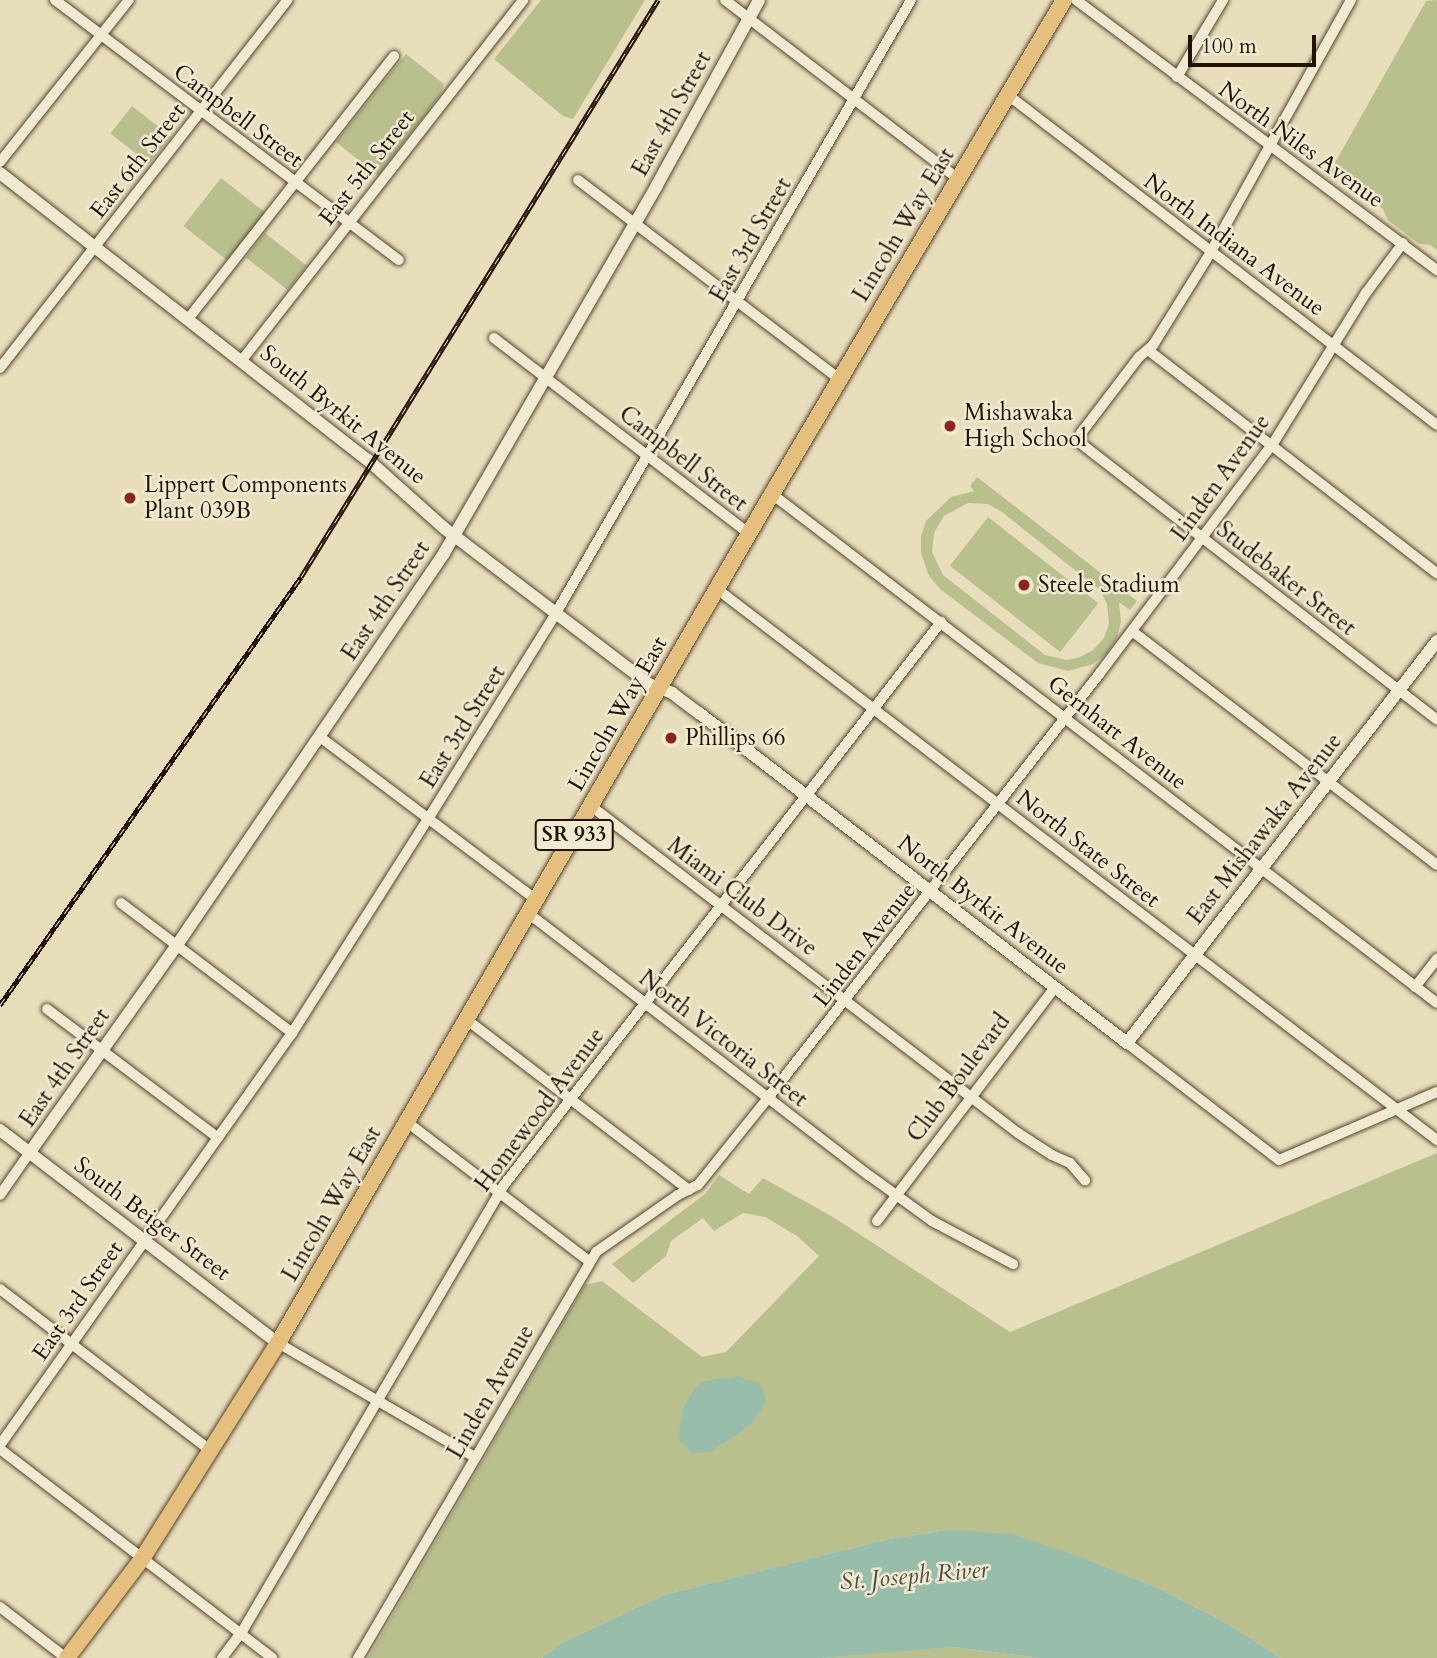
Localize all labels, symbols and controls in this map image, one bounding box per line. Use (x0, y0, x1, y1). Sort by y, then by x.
scale bar (1192, 21, 1320, 65)
text: 100 m (1201, 32, 1257, 61)
street label: East 4th Street (626, 47, 718, 181)
street label: Campbell Street (168, 58, 308, 174)
street label: North Niles Avenue (1213, 76, 1389, 214)
street label: East 6th Street (85, 98, 191, 224)
street label: East 5th Street (314, 105, 420, 231)
street label: Lincoln Way East (847, 143, 961, 307)
street label: North Indiana Avenue (1138, 168, 1330, 322)
street label: East 3rd Street (704, 173, 798, 307)
street label: South Byrkit Avenue (254, 340, 432, 490)
place label: Mishawaka High School (964, 399, 1087, 453)
street label: Campbell Street (613, 400, 753, 518)
street label: Linden Avenue (1166, 409, 1276, 547)
marker: Mishawaka High School (942, 418, 958, 434)
place label: Lippert Components Plant 039B (144, 471, 347, 525)
marker: Lippert Components Plant 039B (122, 490, 138, 506)
street label: Studebaker Street (1211, 516, 1361, 642)
street label: East 4th Street (336, 536, 436, 666)
place label: Steele Stadium (1038, 571, 1180, 599)
marker: Steele Stadium (1016, 577, 1032, 593)
street label: Lincoln Way East (562, 632, 674, 796)
street label: East 3rd Street (414, 661, 512, 793)
street label: Gernhart Avenue (1042, 670, 1192, 796)
place label: Phillips 66 (685, 724, 786, 752)
street label: East Mishawaka Avenue (1182, 728, 1348, 930)
marker: Phillips 66 (663, 730, 679, 746)
street label: North State Street (1011, 784, 1165, 914)
road number: SR 933 (534, 818, 614, 852)
street label: North Byrkit Avenue (892, 830, 1074, 980)
street label: Miami Club Drive (662, 832, 822, 962)
street label: Linden Avenue (808, 877, 922, 1013)
street label: North Victoria Street (633, 965, 813, 1113)
street label: East 4th Street (14, 1003, 116, 1133)
street label: Club Boulevard (902, 1008, 1016, 1148)
street label: Homewood Avenue (469, 1023, 611, 1197)
street label: Lincoln Way East (276, 1122, 388, 1286)
street label: South Beiger Street (68, 1151, 236, 1287)
street label: East 3rd Street (27, 1236, 129, 1366)
street label: Linden Avenue (442, 1320, 540, 1464)
water label: St. Joseph River (839, 1555, 989, 1597)

